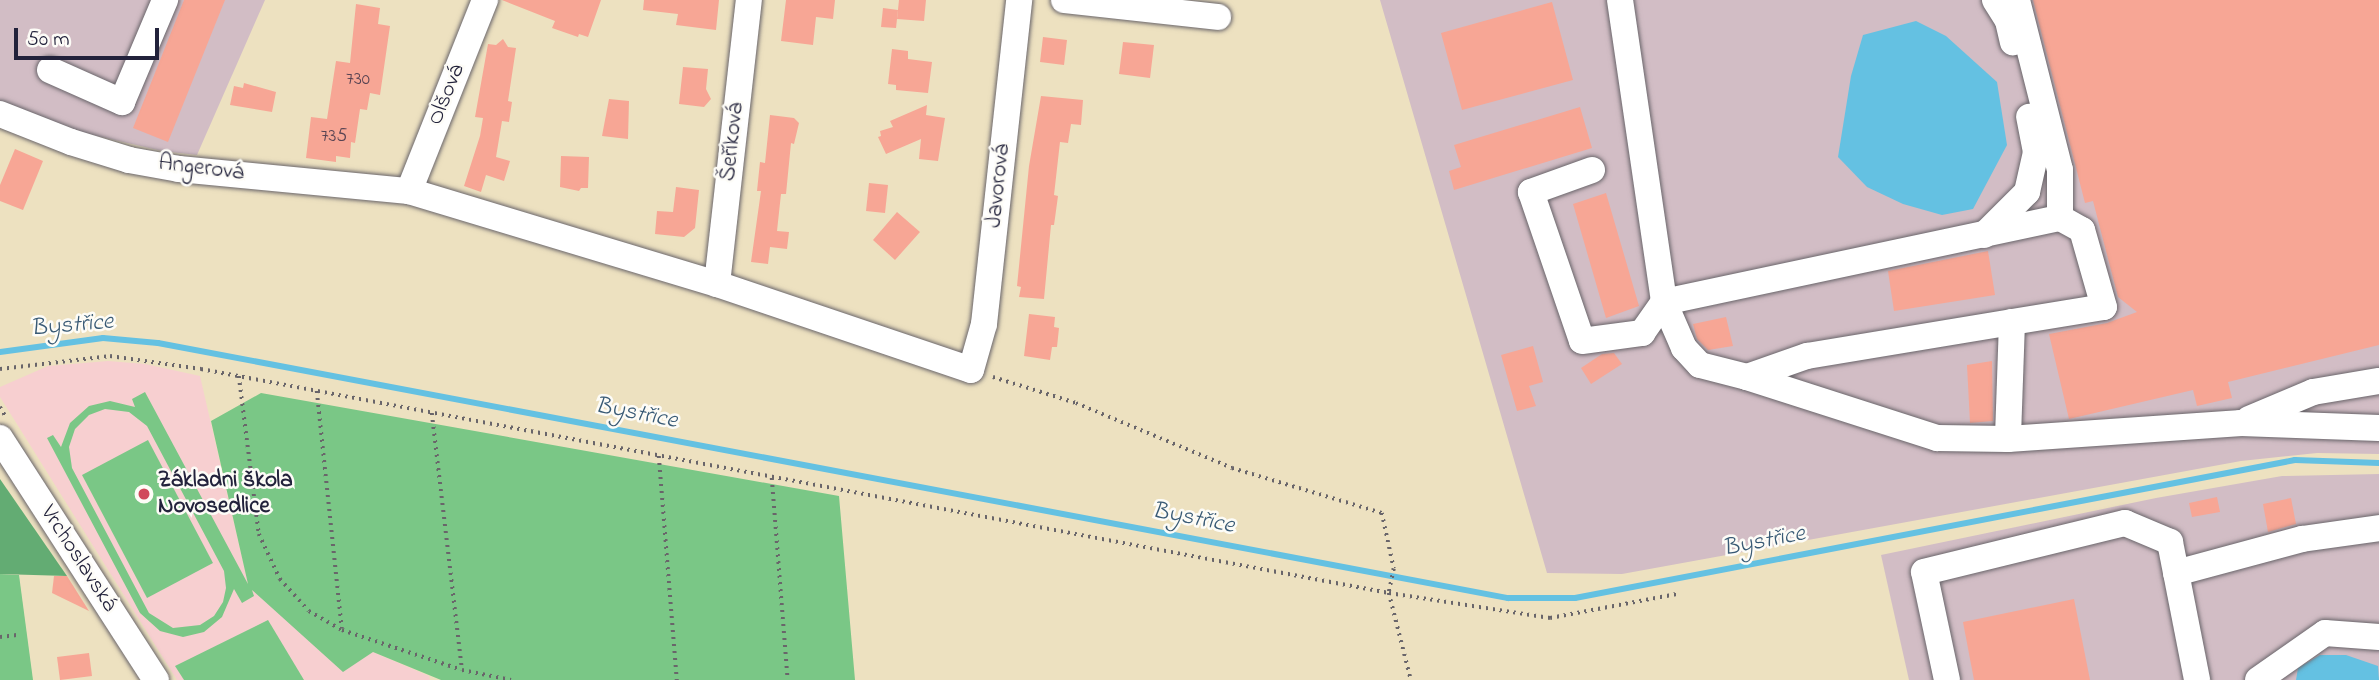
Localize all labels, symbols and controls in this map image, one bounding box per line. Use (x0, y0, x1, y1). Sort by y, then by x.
scale bar (18, 14, 163, 58)
text: 50 m (27, 25, 70, 55)
street label: Olšová (422, 61, 472, 129)
house number: 730 (346, 69, 370, 91)
street label: Šeříková (715, 101, 751, 183)
house number: 735 (321, 126, 347, 148)
street label: Javorová (981, 143, 1017, 229)
street label: Angerová (157, 150, 245, 188)
water label: Bystřice (29, 308, 115, 344)
water label: Bystřice (593, 392, 679, 436)
place label: Základni škola Novosedlice (158, 467, 293, 521)
marker: Základni škola Novosedlice (136, 486, 152, 502)
water label: Bystřice (1150, 497, 1236, 541)
street label: Vrchoslavská (33, 501, 123, 617)
water label: Bystřice (1721, 520, 1807, 564)

